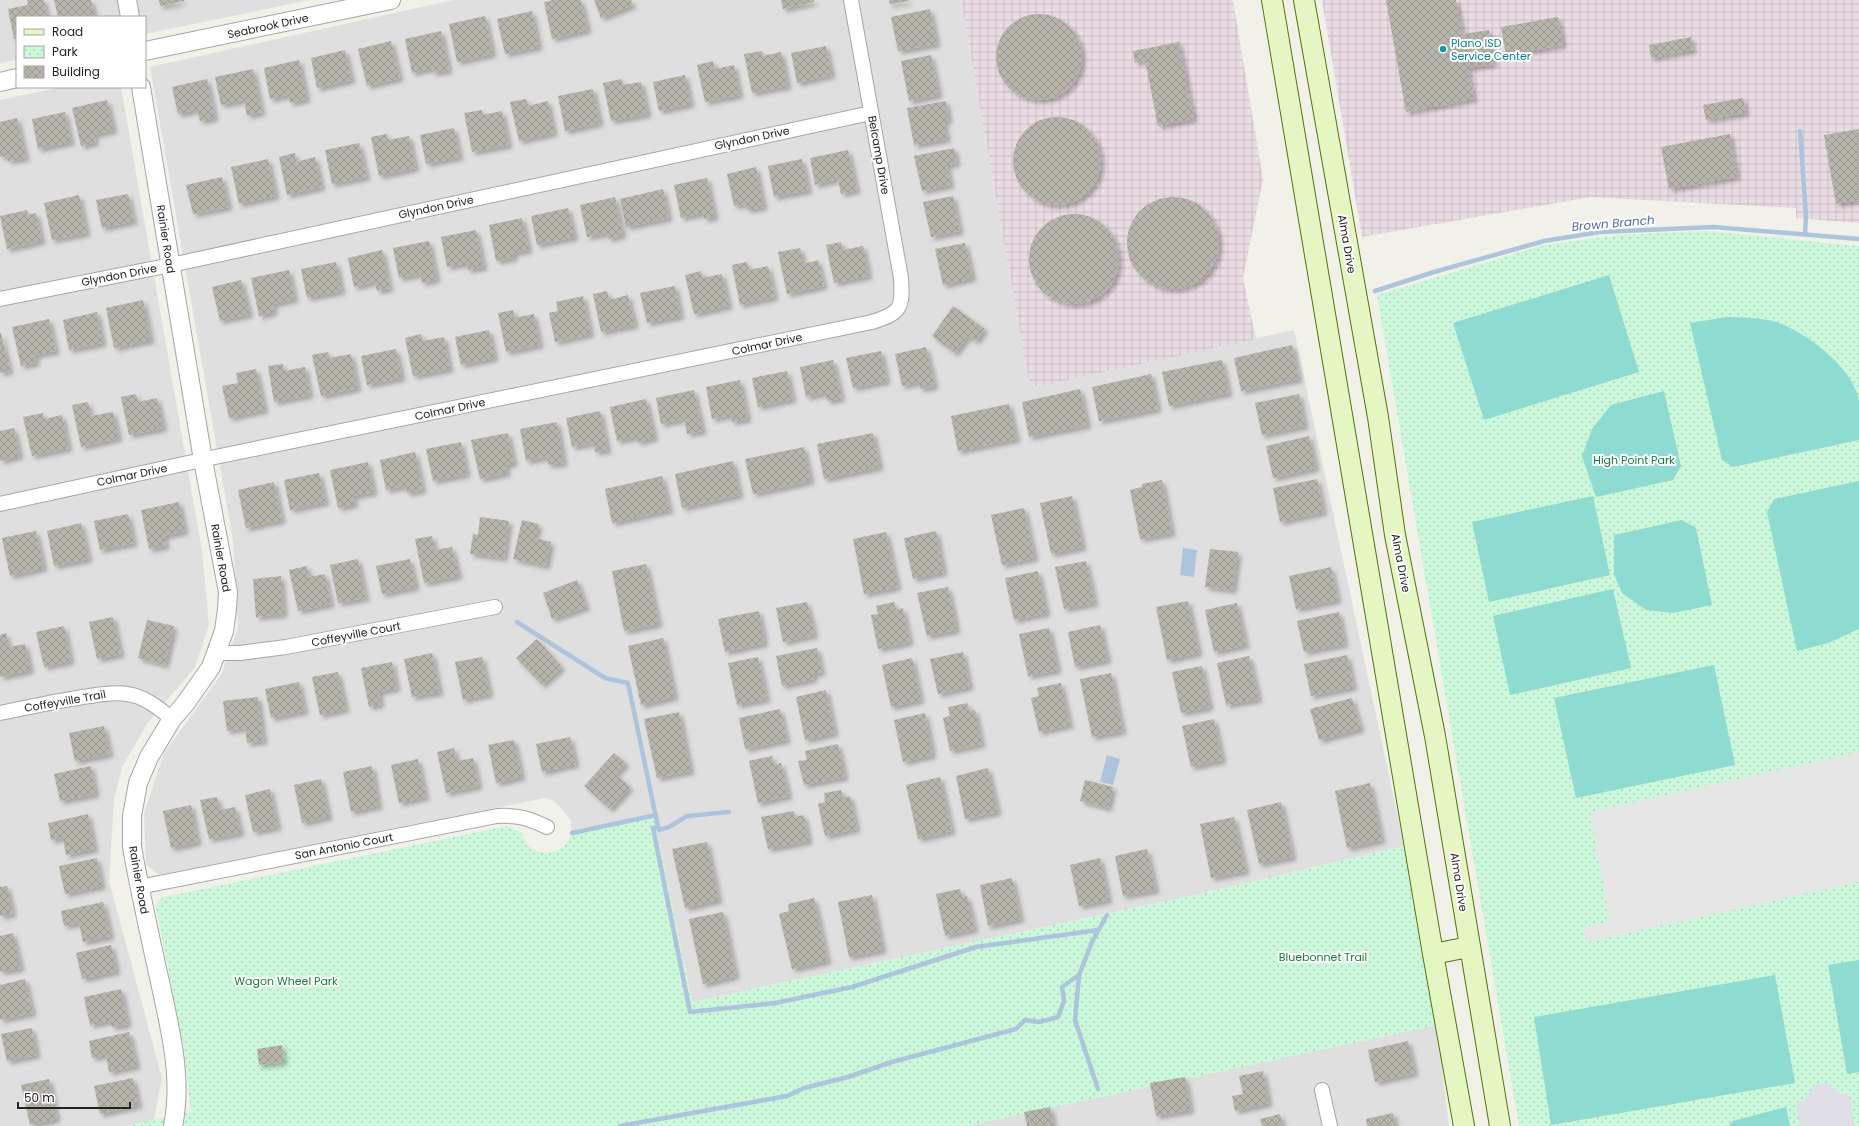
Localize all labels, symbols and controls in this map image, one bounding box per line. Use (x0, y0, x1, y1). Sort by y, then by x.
street label: Seabrook Drive (226, 10, 310, 42)
legend (16, 16, 146, 88)
text: Road (52, 23, 83, 40)
place label: Plano ISD Service Center (1451, 35, 1531, 64)
text: Park (52, 43, 79, 60)
marker: Plano ISD Service Center (1438, 44, 1448, 54)
text: Building (52, 63, 100, 80)
street label: Belcamp Drive (864, 114, 894, 196)
street label: Glyndon Drive (713, 122, 791, 154)
street label: Glyndon Drive (397, 191, 475, 223)
street label: Rainier Road (153, 204, 179, 274)
water label: Brown Branch (1571, 211, 1655, 235)
street label: Alma Drive (1334, 213, 1360, 275)
street label: Glyndon Drive (80, 260, 158, 290)
street label: Colmar Drive (730, 329, 804, 359)
street label: Colmar Drive (413, 394, 487, 424)
park label: High Point Park (1593, 452, 1675, 468)
street label: Colmar Drive (95, 460, 169, 490)
street label: Rainier Road (207, 523, 235, 593)
street label: Alma Drive (1387, 532, 1415, 594)
street label: Coffeyville Court (310, 618, 402, 650)
street label: Coffeyville Trail (23, 686, 107, 716)
street label: San Antonio Court (293, 829, 395, 863)
street label: Rainier Road (125, 845, 153, 915)
street label: Alma Drive (1446, 851, 1472, 913)
park label: Bluebonnet Trail (1279, 949, 1367, 965)
park label: Wagon Wheel Park (234, 973, 338, 989)
scale bar (18, 1084, 130, 1110)
text: 50 m (24, 1089, 55, 1106)

